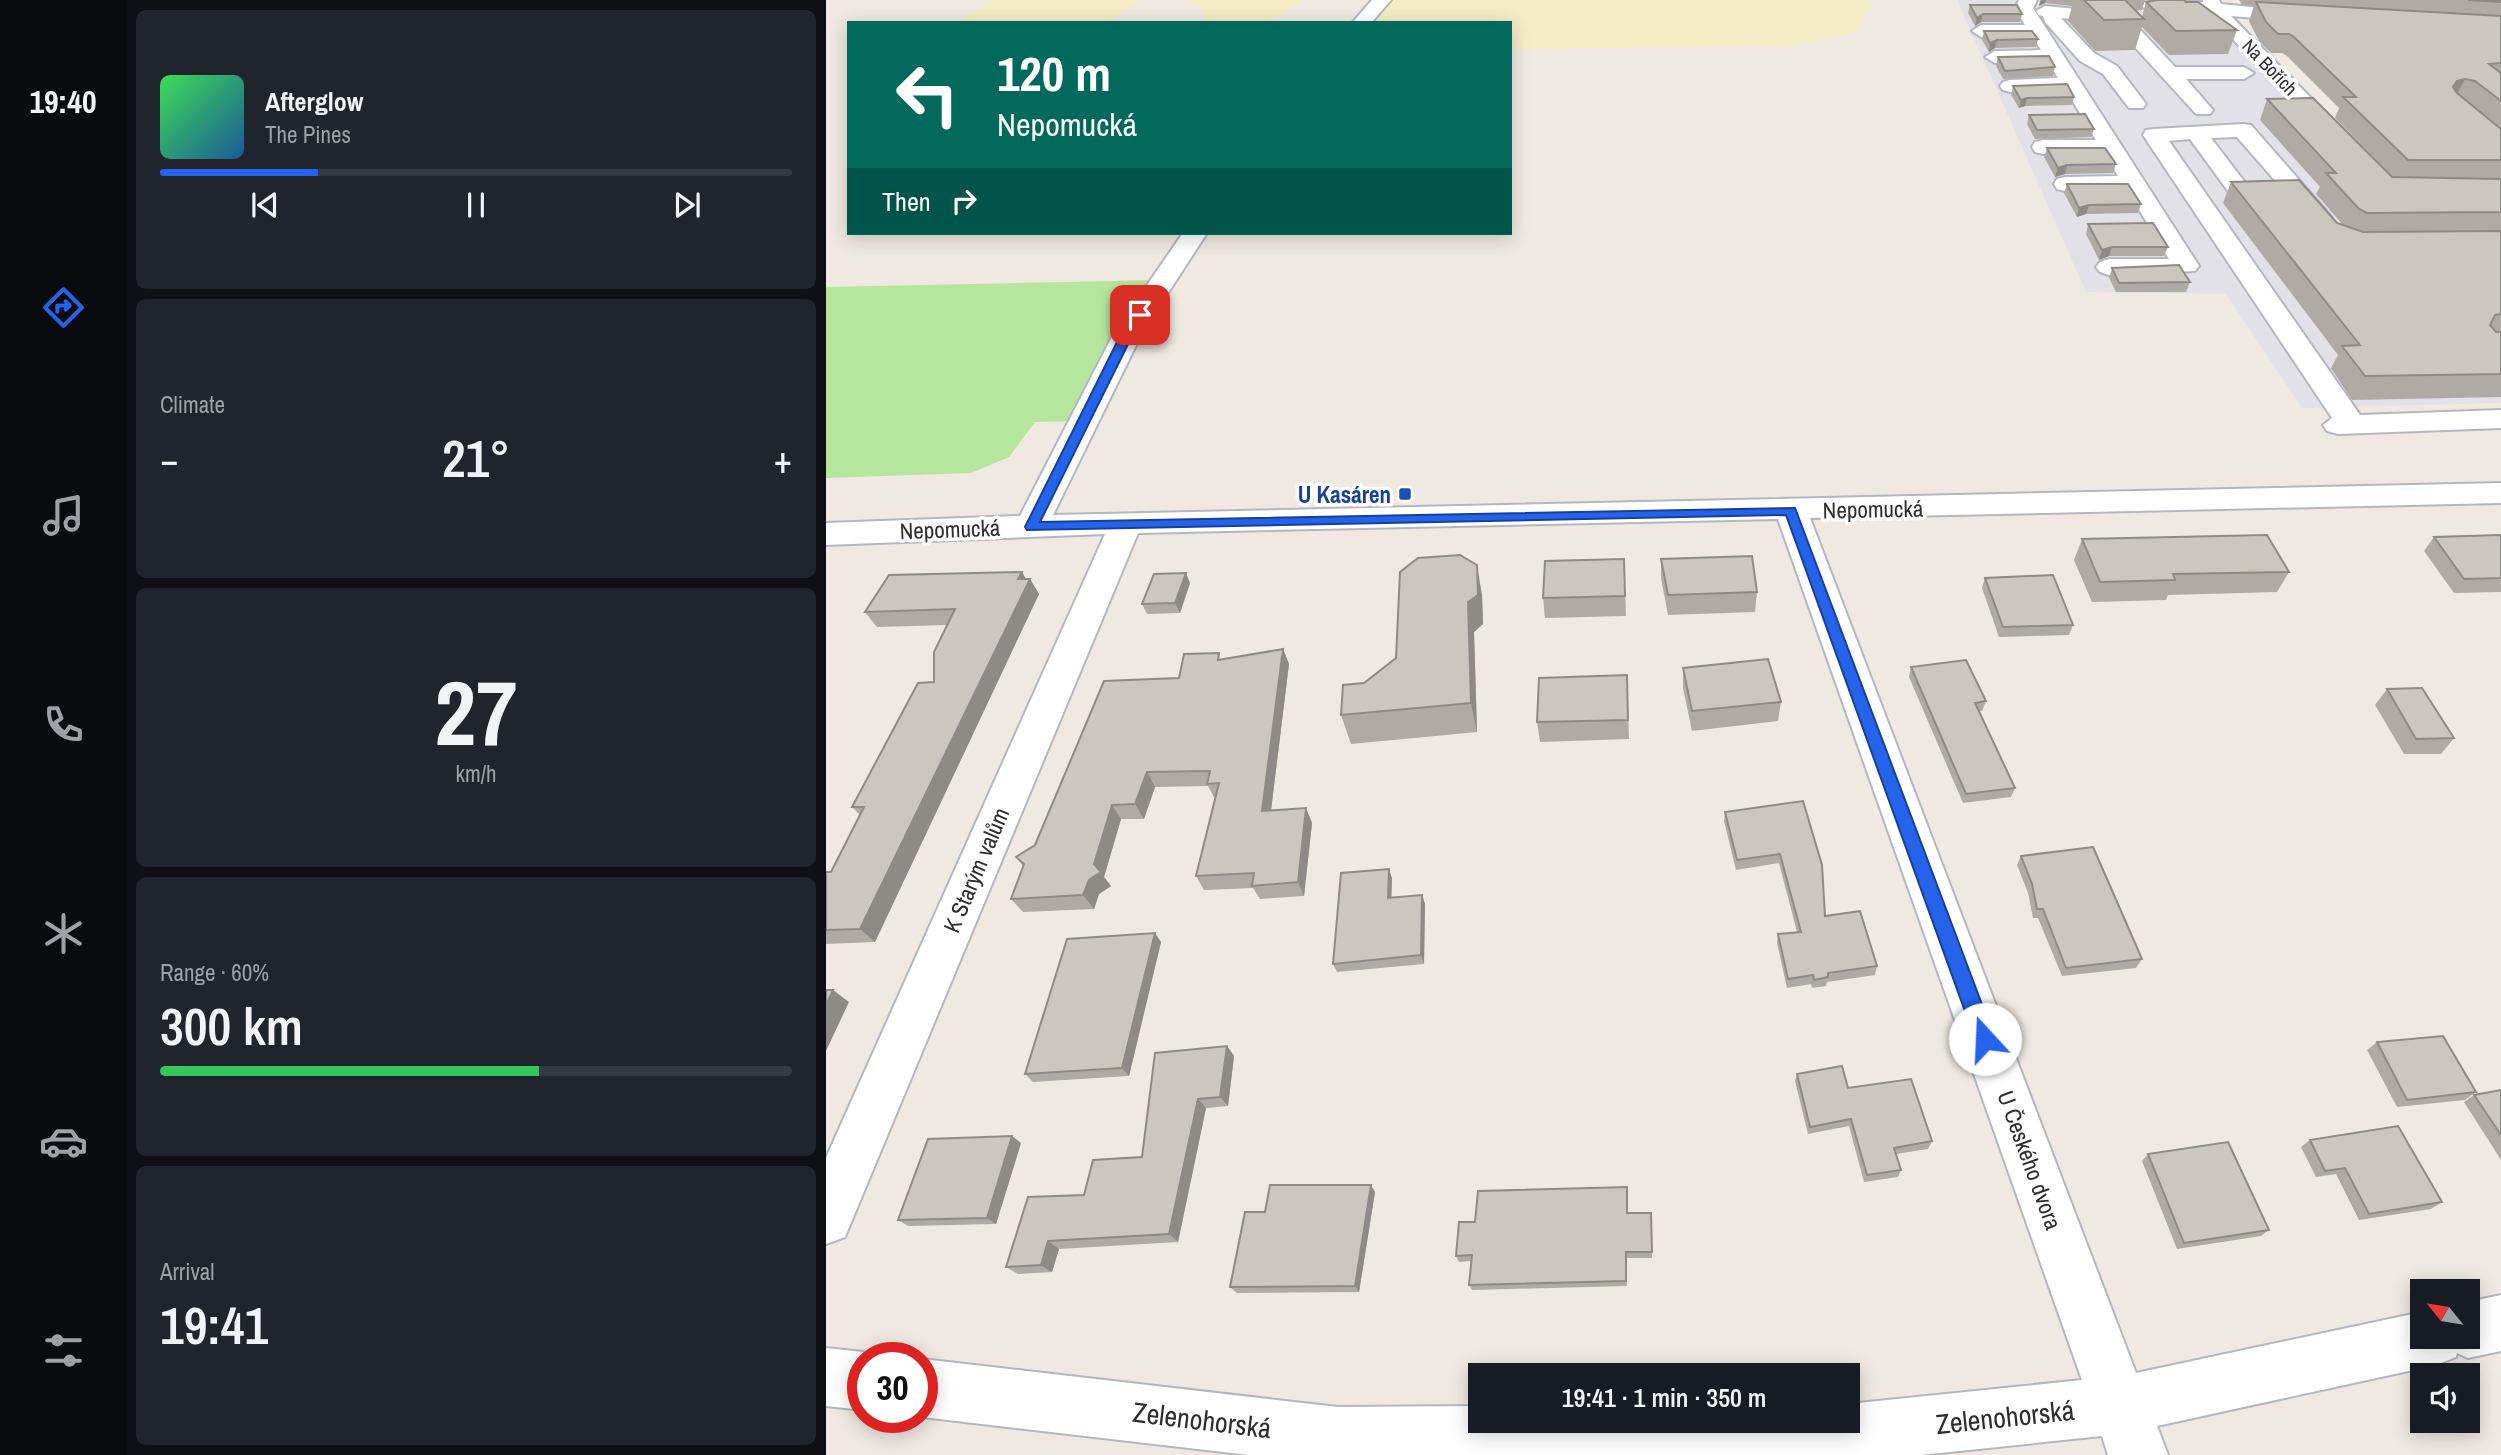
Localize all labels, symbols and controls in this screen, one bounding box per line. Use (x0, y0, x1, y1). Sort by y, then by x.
street label: Na Bořích (2237, 33, 2303, 101)
text: 120 m (997, 40, 1111, 106)
icon: left (882, 49, 973, 140)
text: 19:40 (29, 80, 97, 123)
text: Afterglow (265, 84, 363, 119)
text: Nepomucká (997, 103, 1137, 146)
text: The Pines (265, 119, 351, 150)
icon: right (945, 182, 983, 220)
text: Then (882, 184, 931, 219)
icon: previous (246, 186, 284, 224)
icon: pause (457, 186, 495, 224)
icon: next (668, 186, 706, 224)
icon: directions (39, 283, 88, 332)
pin (1110, 285, 1170, 345)
icon: arrive (1121, 296, 1159, 334)
text: Climate (160, 389, 225, 420)
text: 21° (442, 423, 510, 493)
text: − (160, 434, 178, 485)
text: + (774, 434, 792, 485)
place label: U Kasáren (1298, 479, 1391, 510)
marker: U Kasáren (1397, 486, 1413, 502)
icon: music (39, 491, 88, 540)
street label: Nepomucká (1822, 493, 1924, 525)
street label: Nepomucká (899, 512, 1001, 546)
text: 27 (435, 651, 518, 773)
icon: phone (39, 700, 88, 749)
text: km/h (456, 758, 496, 789)
street label: K Starým valům (936, 803, 1016, 937)
icon: climate (39, 909, 88, 958)
text: Range · 60% (160, 957, 269, 988)
text: 300 km (160, 991, 303, 1061)
position arrow (1948, 1002, 2022, 1076)
street label: U Českého dvora (1991, 1086, 2070, 1234)
icon: car (39, 1117, 88, 1166)
text: Arrival (160, 1256, 215, 1287)
north arrow (2410, 1279, 2480, 1349)
map controls (2410, 1279, 2480, 1433)
text: 19:41 (160, 1290, 268, 1360)
icon: filters (39, 1326, 88, 1375)
speed limit sign: 30 (847, 1342, 938, 1433)
button: sound (2410, 1363, 2480, 1433)
text: 19:41 · 1 min · 350 m (1562, 1380, 1766, 1415)
street label: Zelenohorská (1934, 1391, 2076, 1443)
street label: Zelenohorská (1131, 1393, 1274, 1447)

